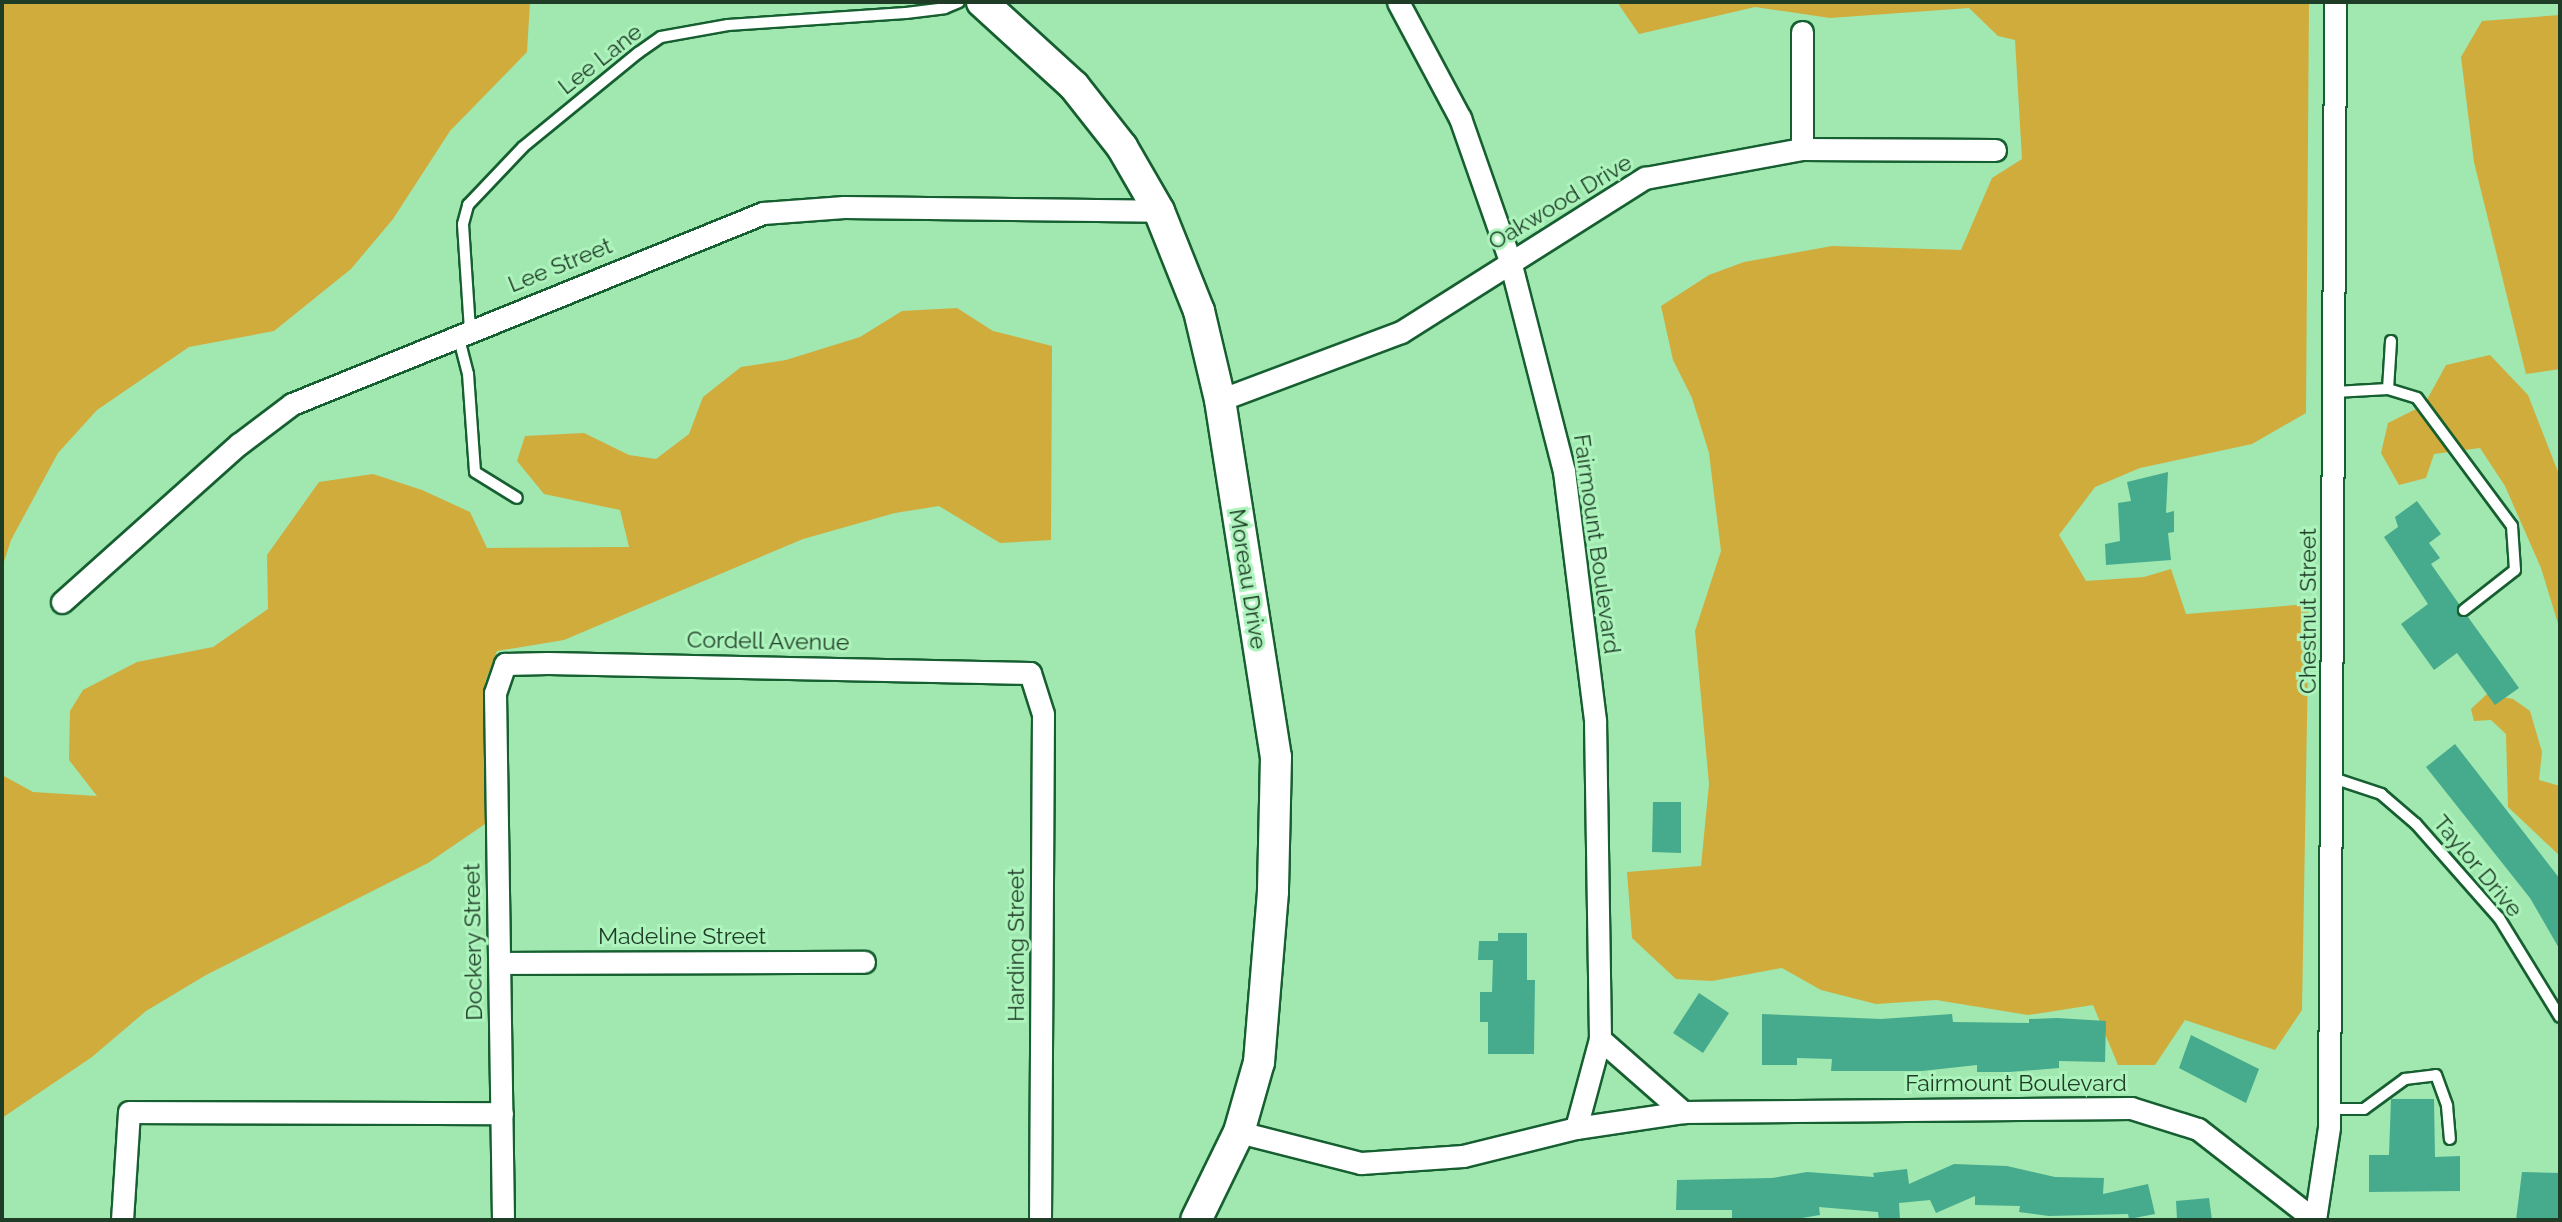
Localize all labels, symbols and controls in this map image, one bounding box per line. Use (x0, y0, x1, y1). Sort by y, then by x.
street label: Lee Lane (553, 18, 647, 100)
street label: Oakwood Drive (1483, 148, 1637, 256)
street label: Lee Street (504, 232, 616, 298)
street label: Fairmount Boulevard (1568, 432, 1626, 656)
street label: Moreau Drive (1223, 507, 1273, 651)
street label: Chestnut Street (2294, 528, 2322, 694)
street label: Cordell Avenue (686, 626, 850, 656)
street label: Taylor Drive (2427, 809, 2529, 923)
street label: Dockery Street (458, 863, 488, 1021)
street label: Harding Street (1002, 868, 1030, 1022)
street label: Madeline Street (598, 922, 766, 950)
street label: Fairmount Boulevard (1905, 1069, 2127, 1097)

